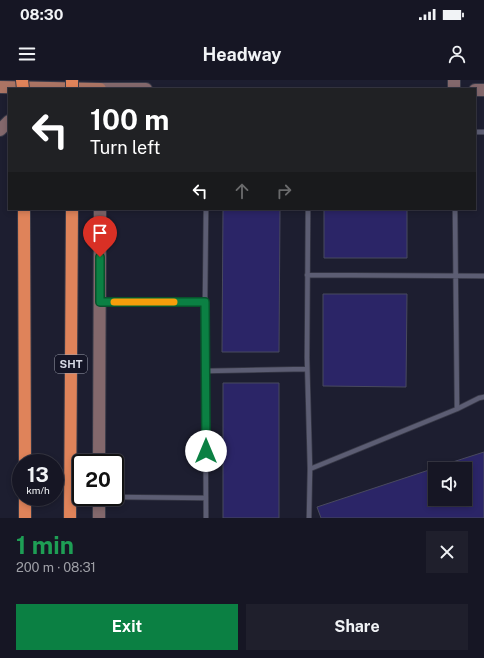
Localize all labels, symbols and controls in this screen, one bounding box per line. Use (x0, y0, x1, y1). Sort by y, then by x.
text: 08:30 (20, 6, 63, 23)
icon: menu (16, 43, 38, 65)
icon: person (446, 43, 468, 65)
text: Headway (203, 44, 281, 65)
text: 100 m (90, 103, 169, 136)
icon: left (24, 104, 76, 156)
text: Turn left (90, 137, 160, 158)
icon: left (189, 180, 211, 202)
icon: ahead (231, 180, 253, 202)
icon: right (273, 180, 295, 202)
pin (83, 216, 117, 257)
icon: arrive (89, 222, 111, 244)
road number: SHT (55, 355, 87, 373)
position arrow (185, 430, 227, 472)
speed limit sign: 20 (72, 454, 124, 506)
map controls (428, 462, 472, 506)
button: sound (428, 462, 472, 506)
text: 13 (27, 463, 49, 487)
text: km/h (26, 484, 50, 496)
text: 1 min (16, 531, 74, 559)
button: close (426, 531, 468, 573)
text: 200 m · 08:31 (16, 560, 96, 575)
button: Exit (16, 604, 238, 650)
button: Share (246, 604, 468, 650)

